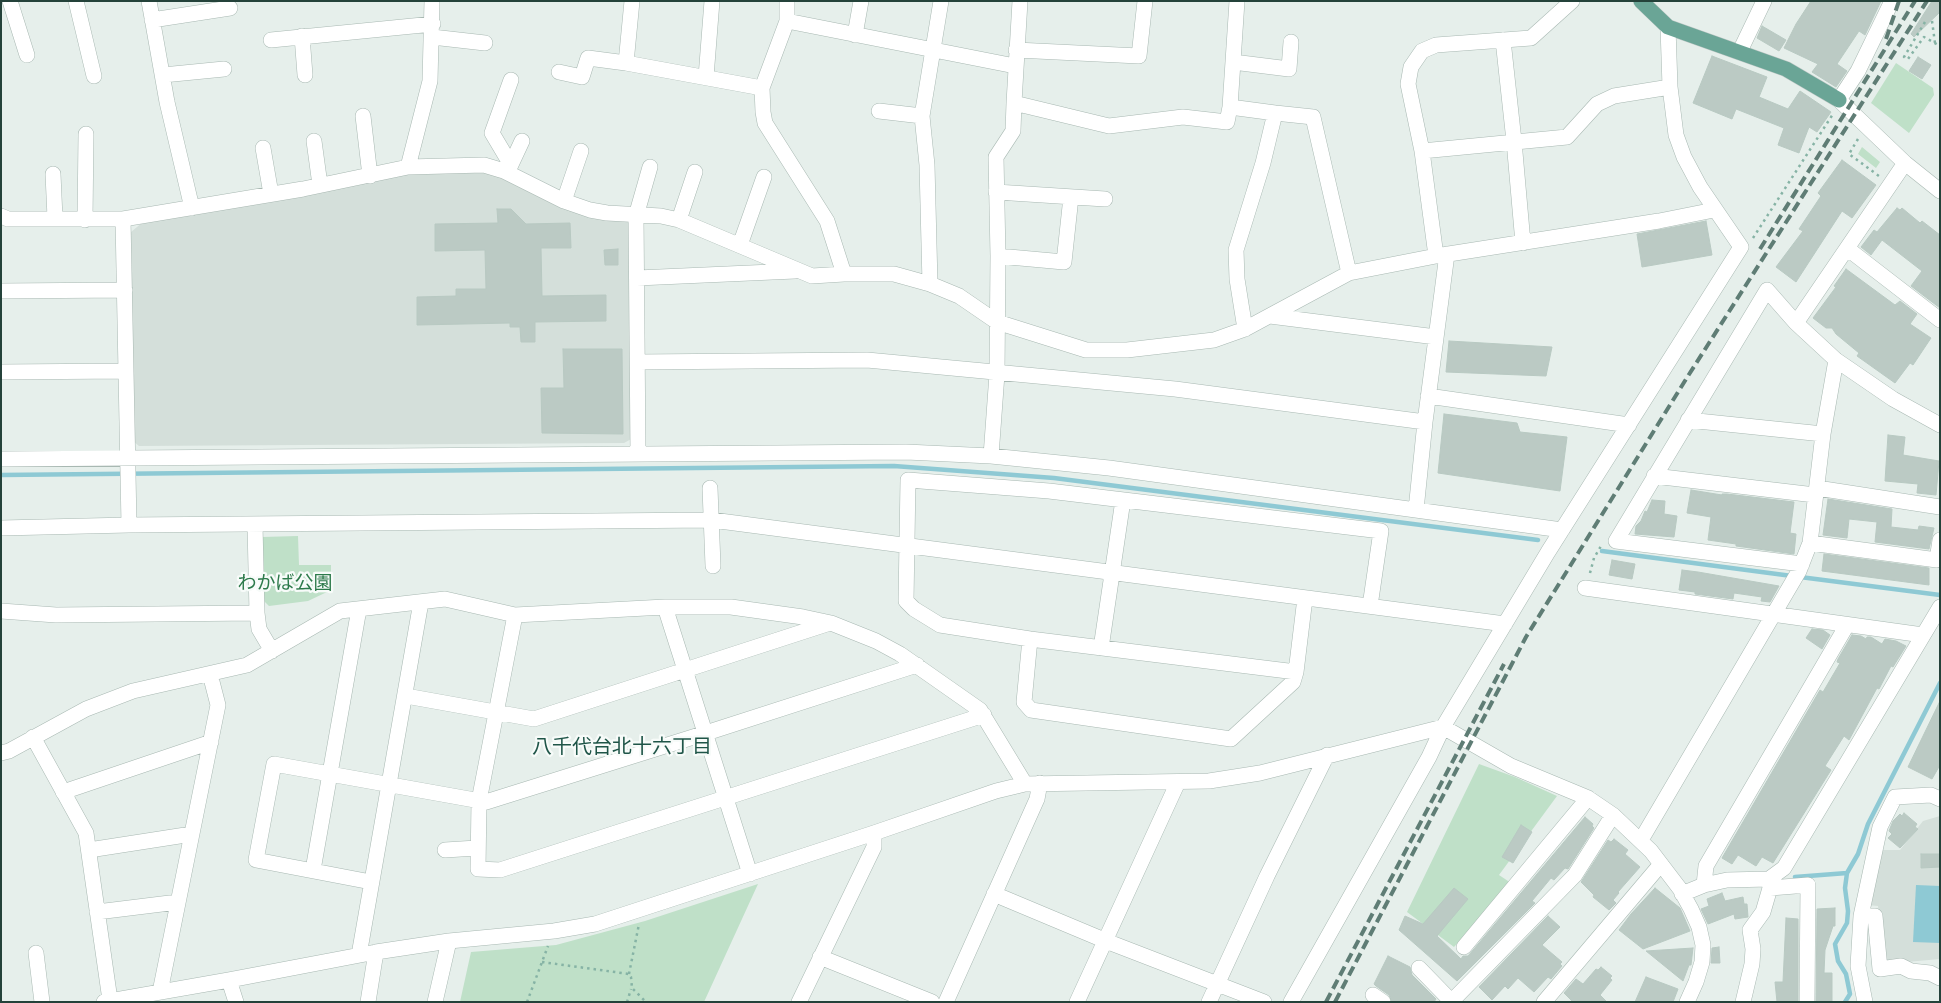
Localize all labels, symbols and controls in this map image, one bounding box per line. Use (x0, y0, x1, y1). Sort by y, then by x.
park label: わかば公園 (238, 572, 332, 594)
district label: 八千代台北十六丁目 (532, 734, 712, 758)

